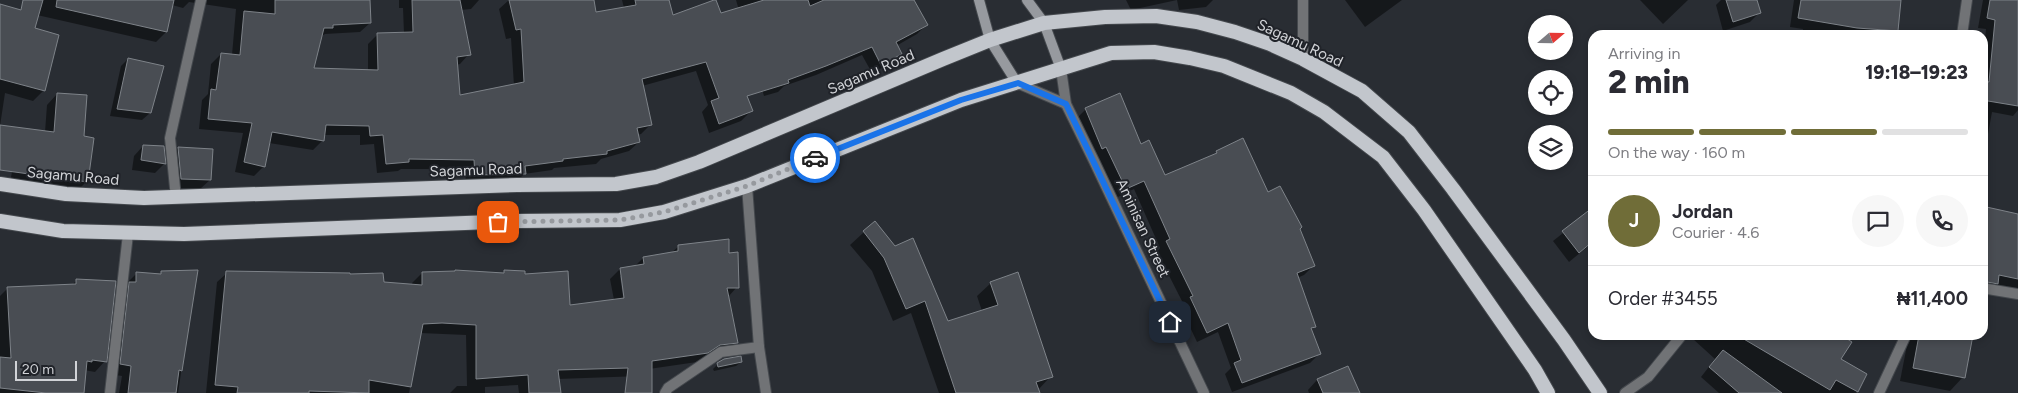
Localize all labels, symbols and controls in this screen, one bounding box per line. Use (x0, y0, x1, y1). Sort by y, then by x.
street label: Sagamu Road (1254, 15, 1346, 71)
north arrow (1528, 15, 1572, 60)
map controls (1528, 15, 1573, 170)
text: Arriving in (1608, 44, 1680, 63)
street label: Sagamu Road (825, 46, 917, 98)
text: 19:18–19:23 (1865, 61, 1968, 84)
text: 2 min (1608, 63, 1690, 101)
button: locate (1528, 70, 1573, 115)
button: layers (1528, 125, 1573, 170)
courier (790, 133, 840, 183)
text: On the way · 160 m (1608, 143, 1745, 162)
icon: car (801, 144, 829, 172)
street label: Sagamu Road (429, 159, 523, 181)
street label: Sagamu Road (26, 163, 120, 189)
street label: Aminisan Street (1112, 176, 1174, 281)
button: chat (1852, 195, 1904, 247)
button: phone (1916, 195, 1968, 247)
text: Jordan (1672, 200, 1733, 223)
pin (477, 201, 519, 243)
icon: bag (484, 208, 512, 236)
text: J (1629, 209, 1639, 232)
text: Courier · 4.6 (1672, 223, 1759, 242)
text: Order #3455 (1608, 287, 1718, 310)
text: ₦11,400 (1897, 287, 1968, 310)
pin (1149, 301, 1191, 343)
icon: home (1156, 308, 1184, 336)
scale bar (15, 358, 78, 381)
text: 20 m (22, 361, 54, 378)

